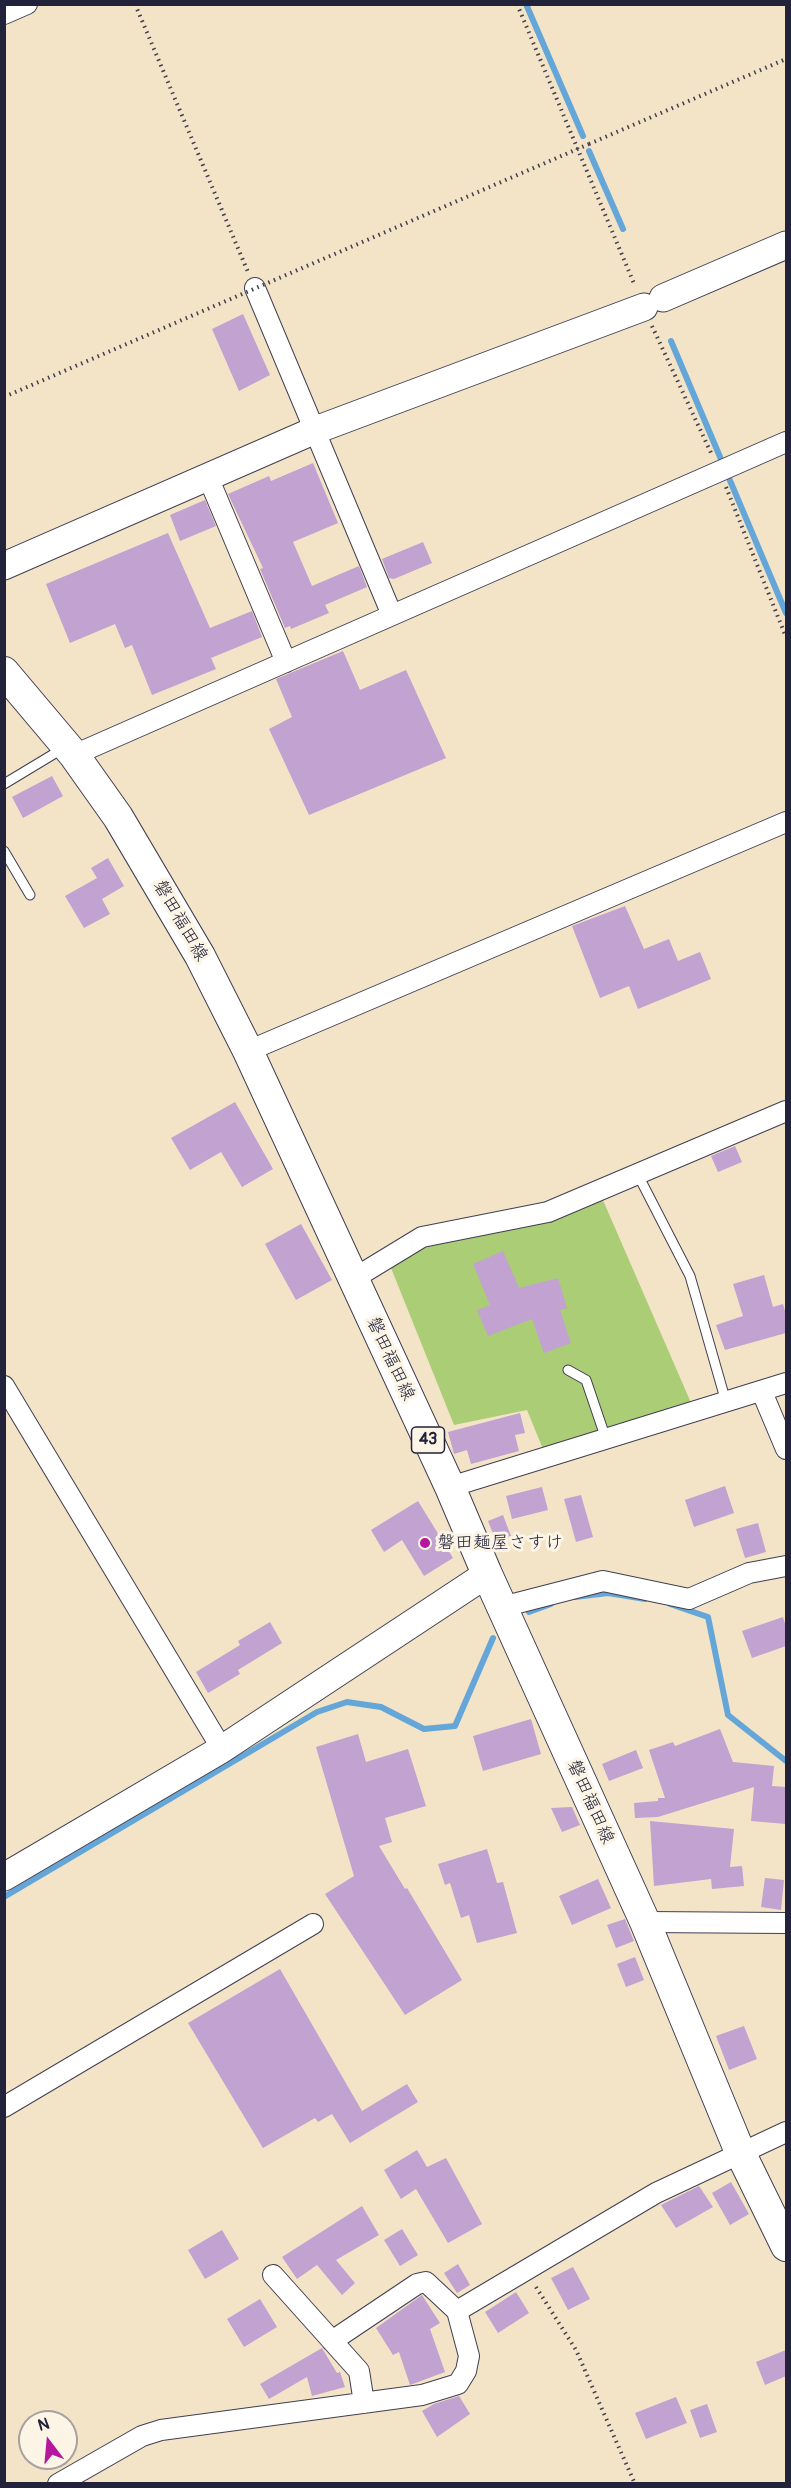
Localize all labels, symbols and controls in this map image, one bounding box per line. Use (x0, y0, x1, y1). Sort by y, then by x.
street label: 磐田福田線 (148, 877, 212, 965)
street label: 磐田福田線 (361, 1314, 419, 1404)
road number: 43 (412, 1427, 444, 1453)
place label: 磐田麺屋さすけ (437, 1532, 563, 1554)
marker: 磐田麺屋さすけ (418, 1536, 432, 1550)
street label: 磐田福田線 (562, 1756, 618, 1848)
north arrow (18, 2410, 78, 2470)
text: N (36, 2414, 52, 2436)

